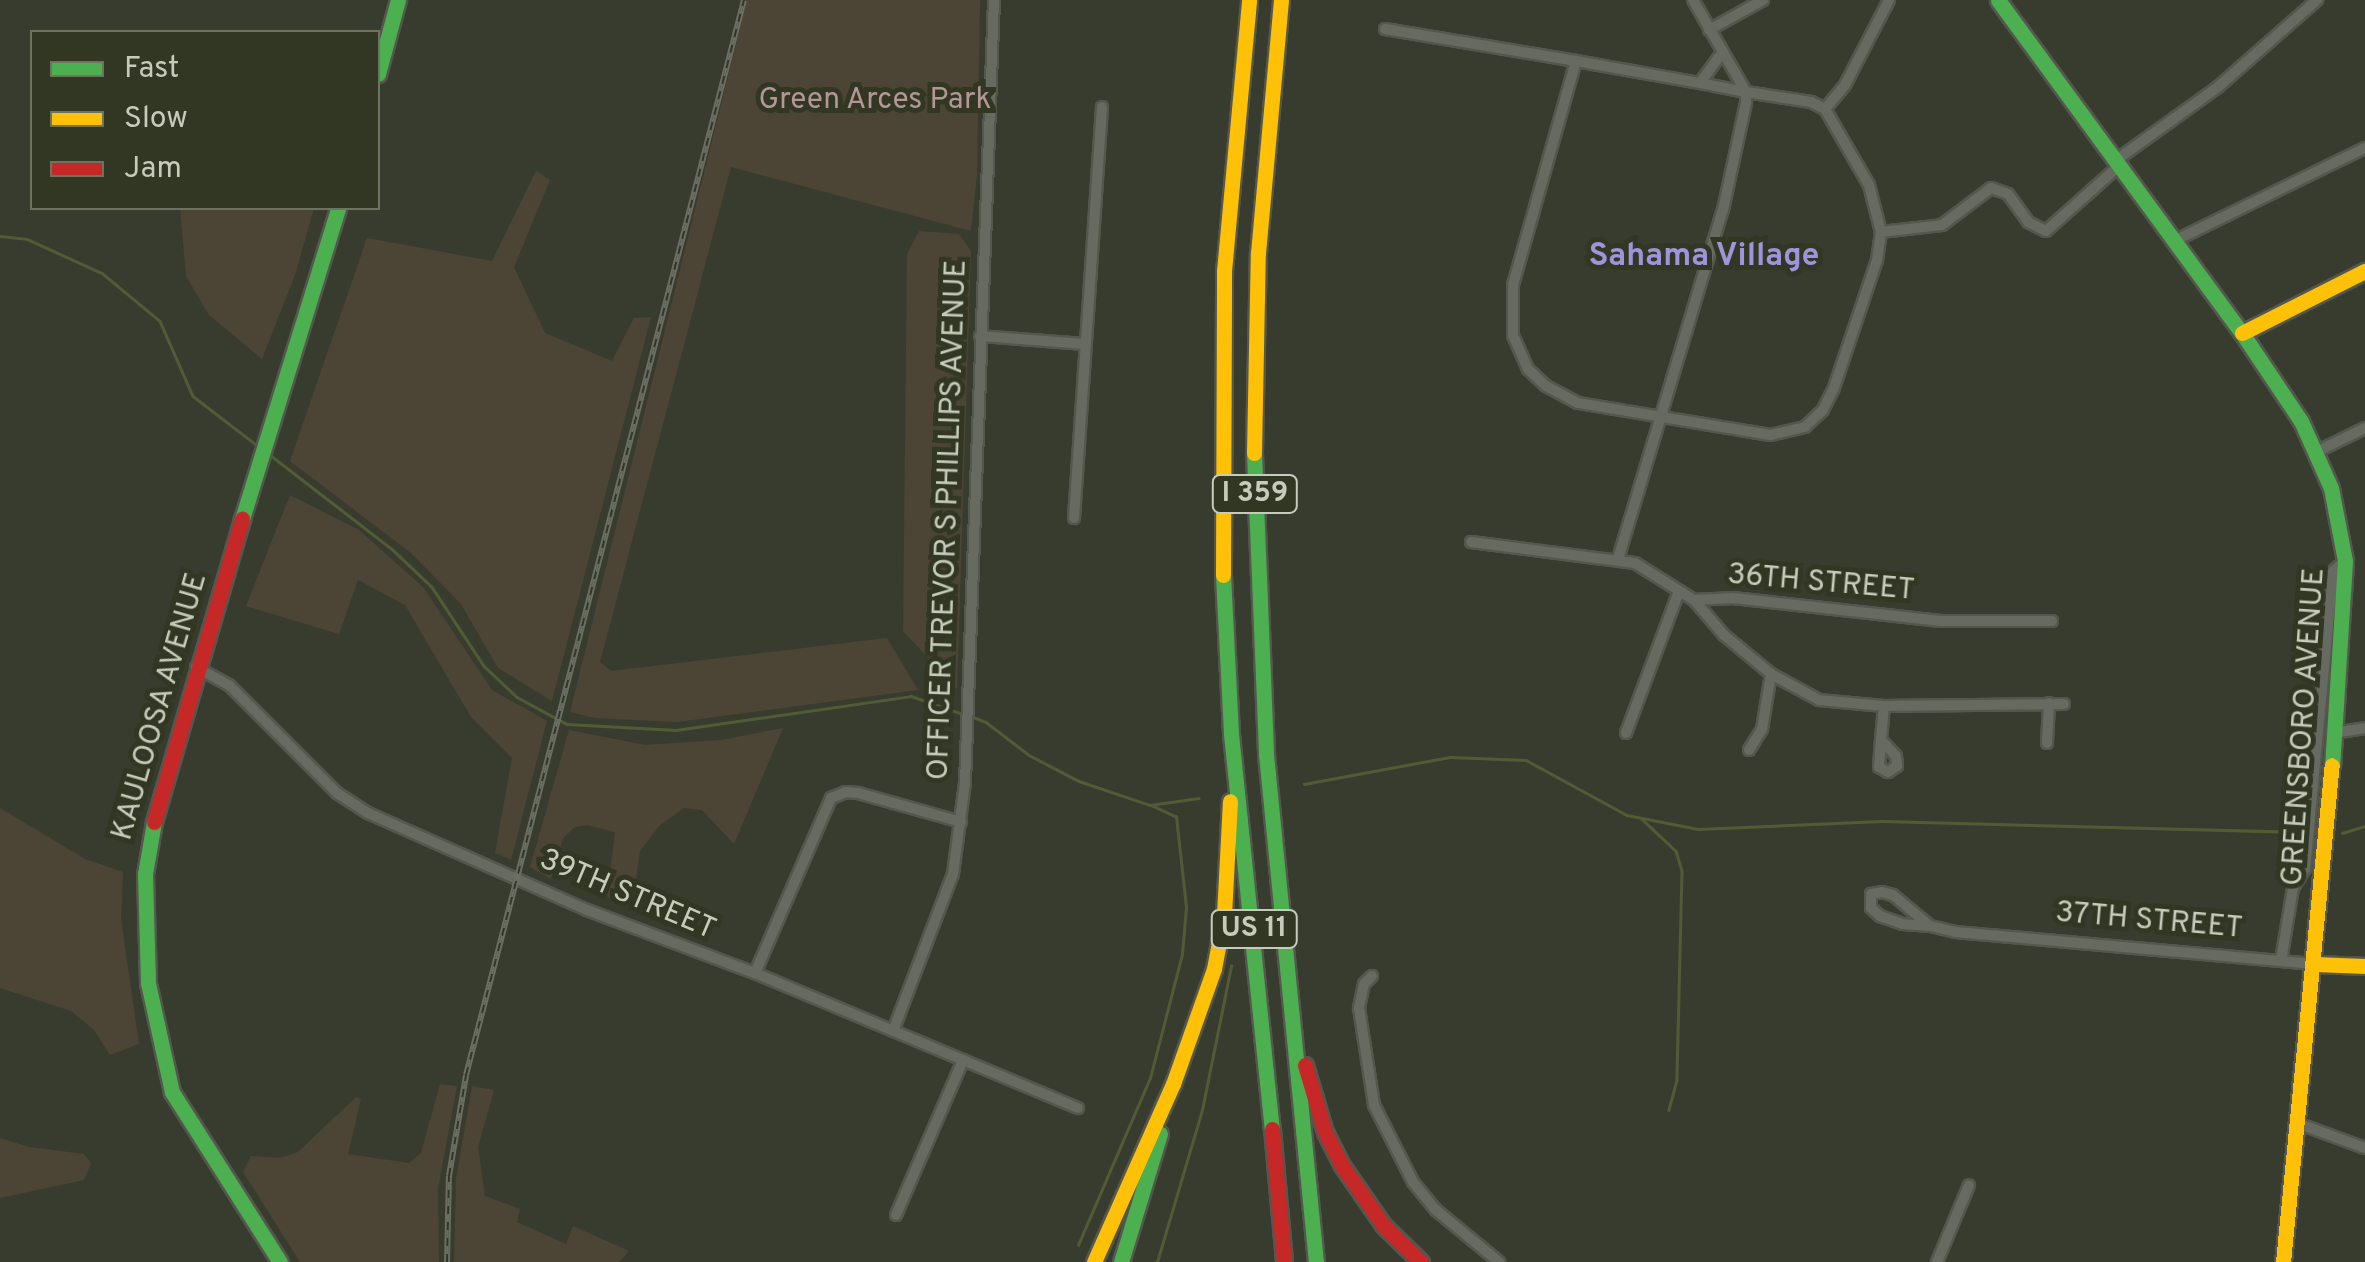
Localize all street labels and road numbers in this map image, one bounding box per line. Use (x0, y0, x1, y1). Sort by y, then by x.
street label: OFFICER TREVOR S PHILLIPS AVENUE (922, 258, 976, 782)
road number: I 359 (1210, 471, 1300, 517)
street label: 36TH STREET (1726, 558, 1916, 610)
street label: GREENSBORO AVENUE (2276, 566, 2334, 888)
street label: KAULOOSA AVENUE (105, 568, 217, 846)
street label: 39TH STREET (534, 843, 720, 949)
street label: 37TH STREET (2054, 896, 2244, 948)
road number: US 11 (1209, 906, 1299, 952)

